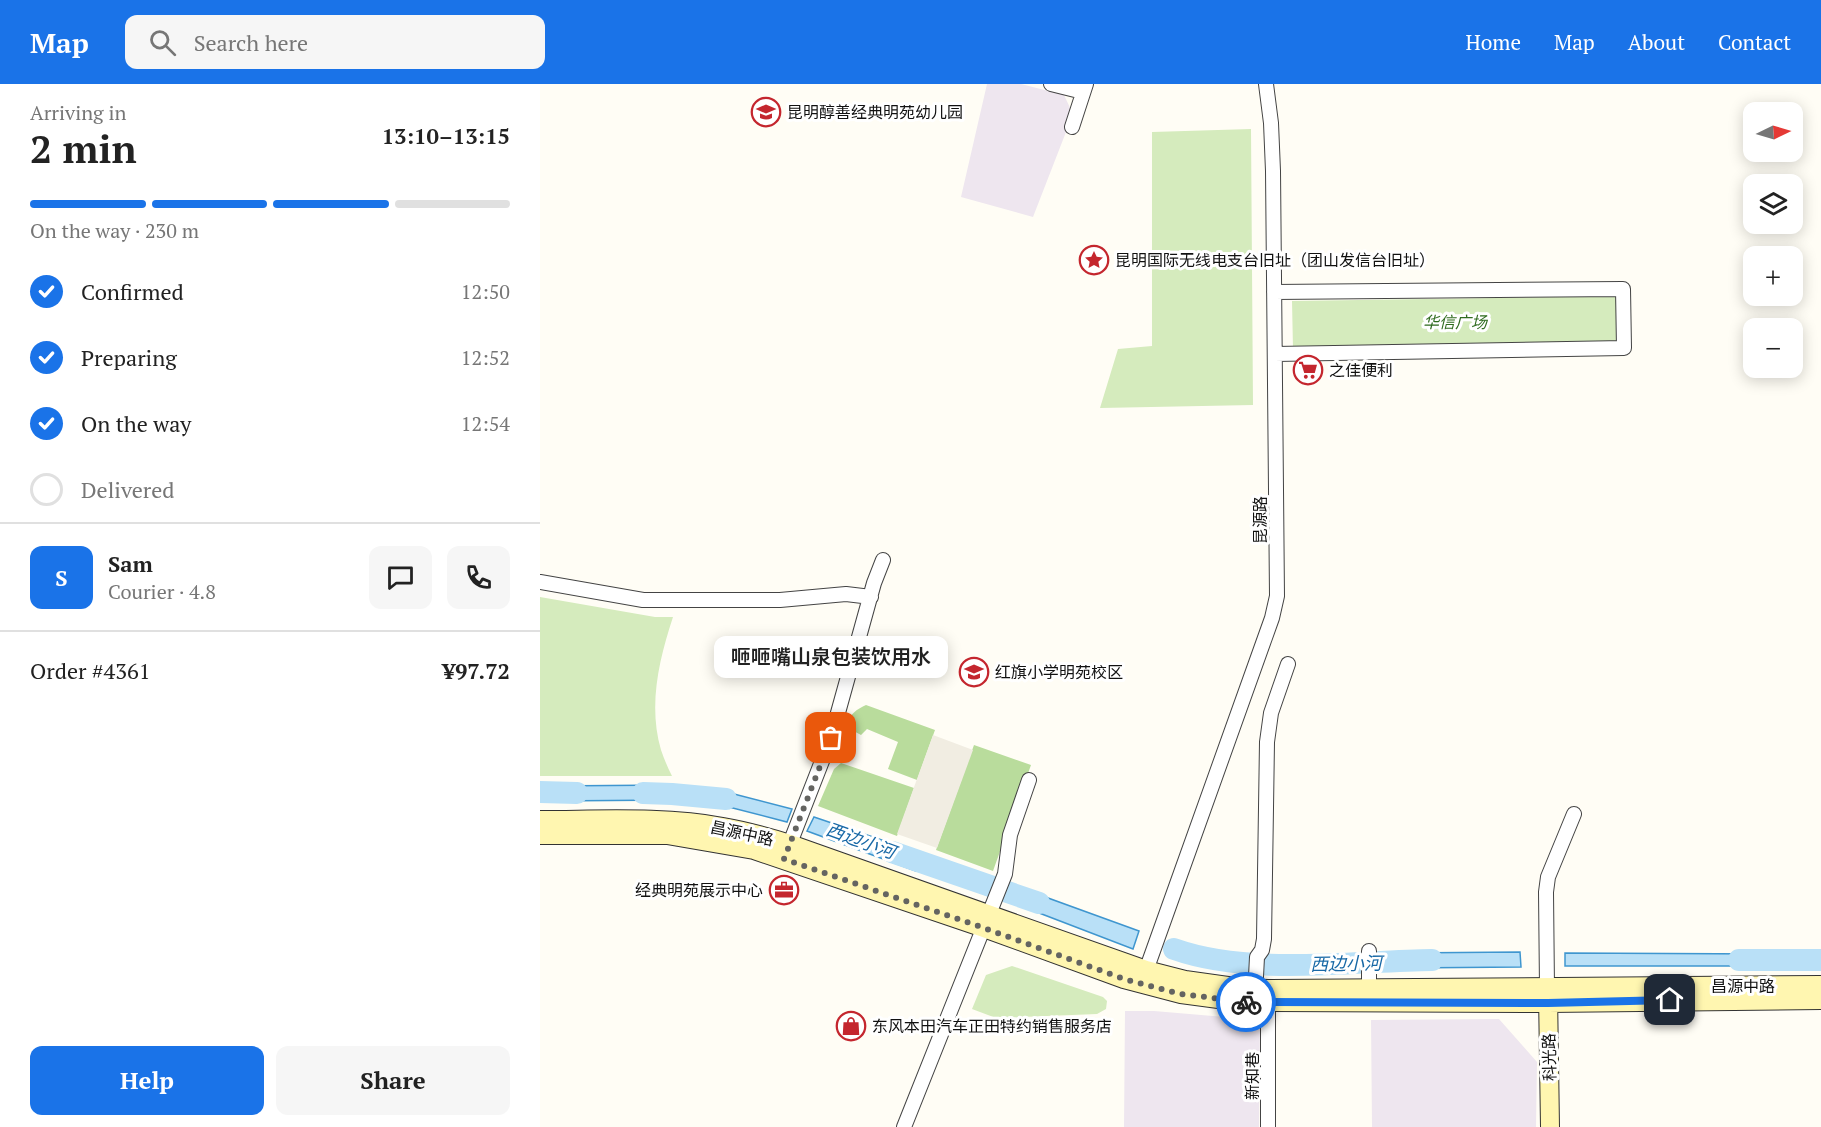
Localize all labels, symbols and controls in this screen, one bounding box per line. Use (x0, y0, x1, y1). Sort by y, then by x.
search box (125, 15, 545, 69)
text: Map (30, 24, 89, 61)
icon: search (146, 26, 179, 59)
text: Search here (194, 28, 308, 57)
text: Home (1465, 28, 1521, 56)
text: Map (1554, 28, 1595, 56)
text: About (1628, 28, 1685, 56)
text: Contact (1718, 28, 1791, 56)
school or university icon: 昆明醇善经典明苑幼儿园 (750, 96, 782, 128)
text: Arriving in (30, 99, 126, 126)
place label: 昆明醇善经典明苑幼儿园 (787, 101, 963, 123)
north arrow (1743, 102, 1803, 162)
map controls (1743, 102, 1803, 378)
text: 13:10–13:15 (382, 121, 510, 150)
text: 2 min (30, 122, 137, 174)
button: layers (1743, 174, 1803, 234)
text: On the way · 230 m (30, 217, 199, 244)
place icon: 昆明国际无线电支台旧址（团山发信台旧址） (1078, 244, 1110, 276)
button: + (1743, 246, 1803, 306)
place label: 昆明国际无线电支台旧址（团山发信台旧址） (1115, 249, 1435, 271)
icon: check (30, 275, 63, 308)
text: Confirmed (81, 277, 184, 306)
text: 12:50 (461, 278, 510, 305)
park label: 华信广场 (1423, 311, 1489, 333)
button: − (1743, 318, 1803, 378)
icon: check (30, 341, 63, 374)
text: Preparing (81, 343, 177, 372)
text: 12:52 (461, 344, 510, 371)
supermarket icon: 之佳便利 (1292, 354, 1324, 386)
place label: 之佳便利 (1329, 359, 1393, 381)
icon: check (30, 407, 63, 440)
text: On the way (81, 409, 191, 438)
text: 12:54 (461, 410, 510, 437)
text: Delivered (81, 475, 174, 504)
street label: 昆源路 (1249, 496, 1271, 544)
button: chat (369, 546, 432, 609)
button: phone (447, 546, 510, 609)
text: Sam (108, 549, 153, 578)
text: S (55, 563, 68, 592)
text: Courier · 4.8 (108, 578, 216, 605)
callout: 咂咂嘴山泉包装饮用水 (714, 636, 948, 678)
text: 咂咂嘴山泉包装饮用水 (731, 643, 931, 670)
text: Order #4361 (30, 656, 150, 685)
text: ¥97.72 (443, 656, 510, 685)
school or university icon: 红旗小学明苑校区 (958, 656, 990, 688)
place label: 红旗小学明苑校区 (995, 661, 1123, 683)
pin (805, 712, 856, 763)
icon: bag (814, 721, 847, 754)
street label: 昌源中路 (708, 816, 776, 850)
water label: 西边小河 (823, 816, 902, 865)
office icon: 经典明苑展示中心 (768, 874, 800, 906)
place label: 经典明苑展示中心 (635, 879, 763, 901)
water label: 西边小河 (1310, 950, 1385, 976)
courier (1216, 972, 1276, 1032)
pin (1644, 974, 1695, 1025)
street label: 昌源中路 (1711, 975, 1775, 997)
icon: home (1653, 983, 1686, 1016)
icon: bike (1230, 986, 1263, 1019)
shop icon: 东风本田汽车正田特约销售服务店 (835, 1010, 867, 1042)
place label: 东风本田汽车正田特约销售服务店 (872, 1015, 1112, 1037)
street label: 科光路 (1538, 1033, 1560, 1081)
button: Help (30, 1046, 264, 1115)
button: Share (276, 1046, 510, 1115)
street label: 新知巷 (1241, 1052, 1263, 1100)

